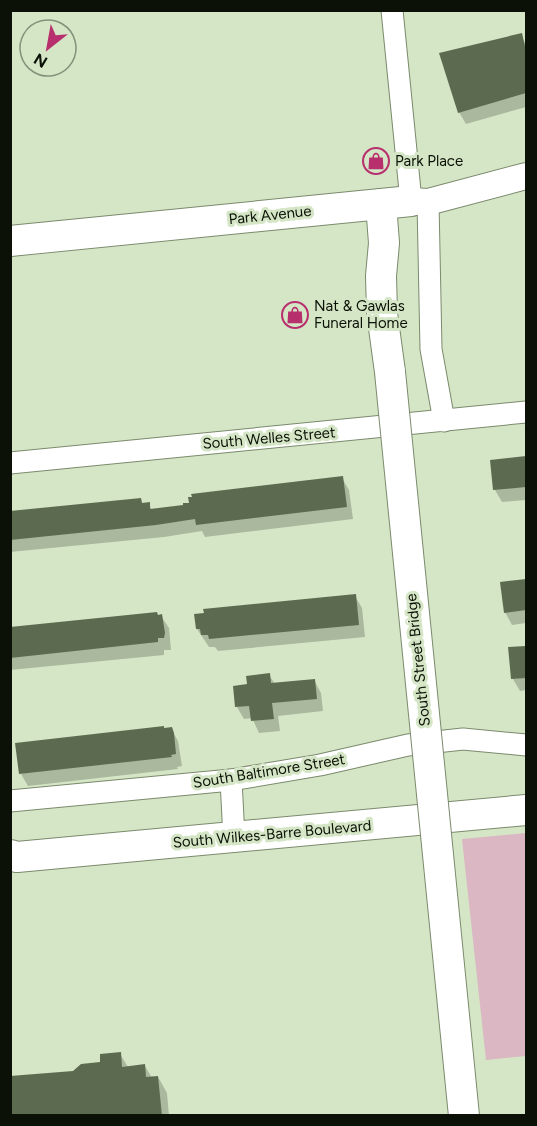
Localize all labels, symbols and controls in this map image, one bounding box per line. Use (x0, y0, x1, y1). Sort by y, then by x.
north arrow (18, 18, 78, 78)
text: N (30, 49, 51, 72)
shop icon: Park Place (361, 146, 391, 176)
place label: Park Place (395, 152, 463, 170)
street label: Park Avenue (228, 202, 312, 228)
place label: Nat & Gawlas Funeral Home (314, 297, 408, 332)
shop icon: Nat & Gawlas Funeral Home (280, 300, 310, 330)
street label: South Welles Street (202, 423, 337, 453)
street label: South Street Bridge (402, 593, 434, 727)
street label: South Baltimore Street (192, 750, 347, 792)
street label: South Wilkes-Barre Boulevard (172, 816, 372, 852)

